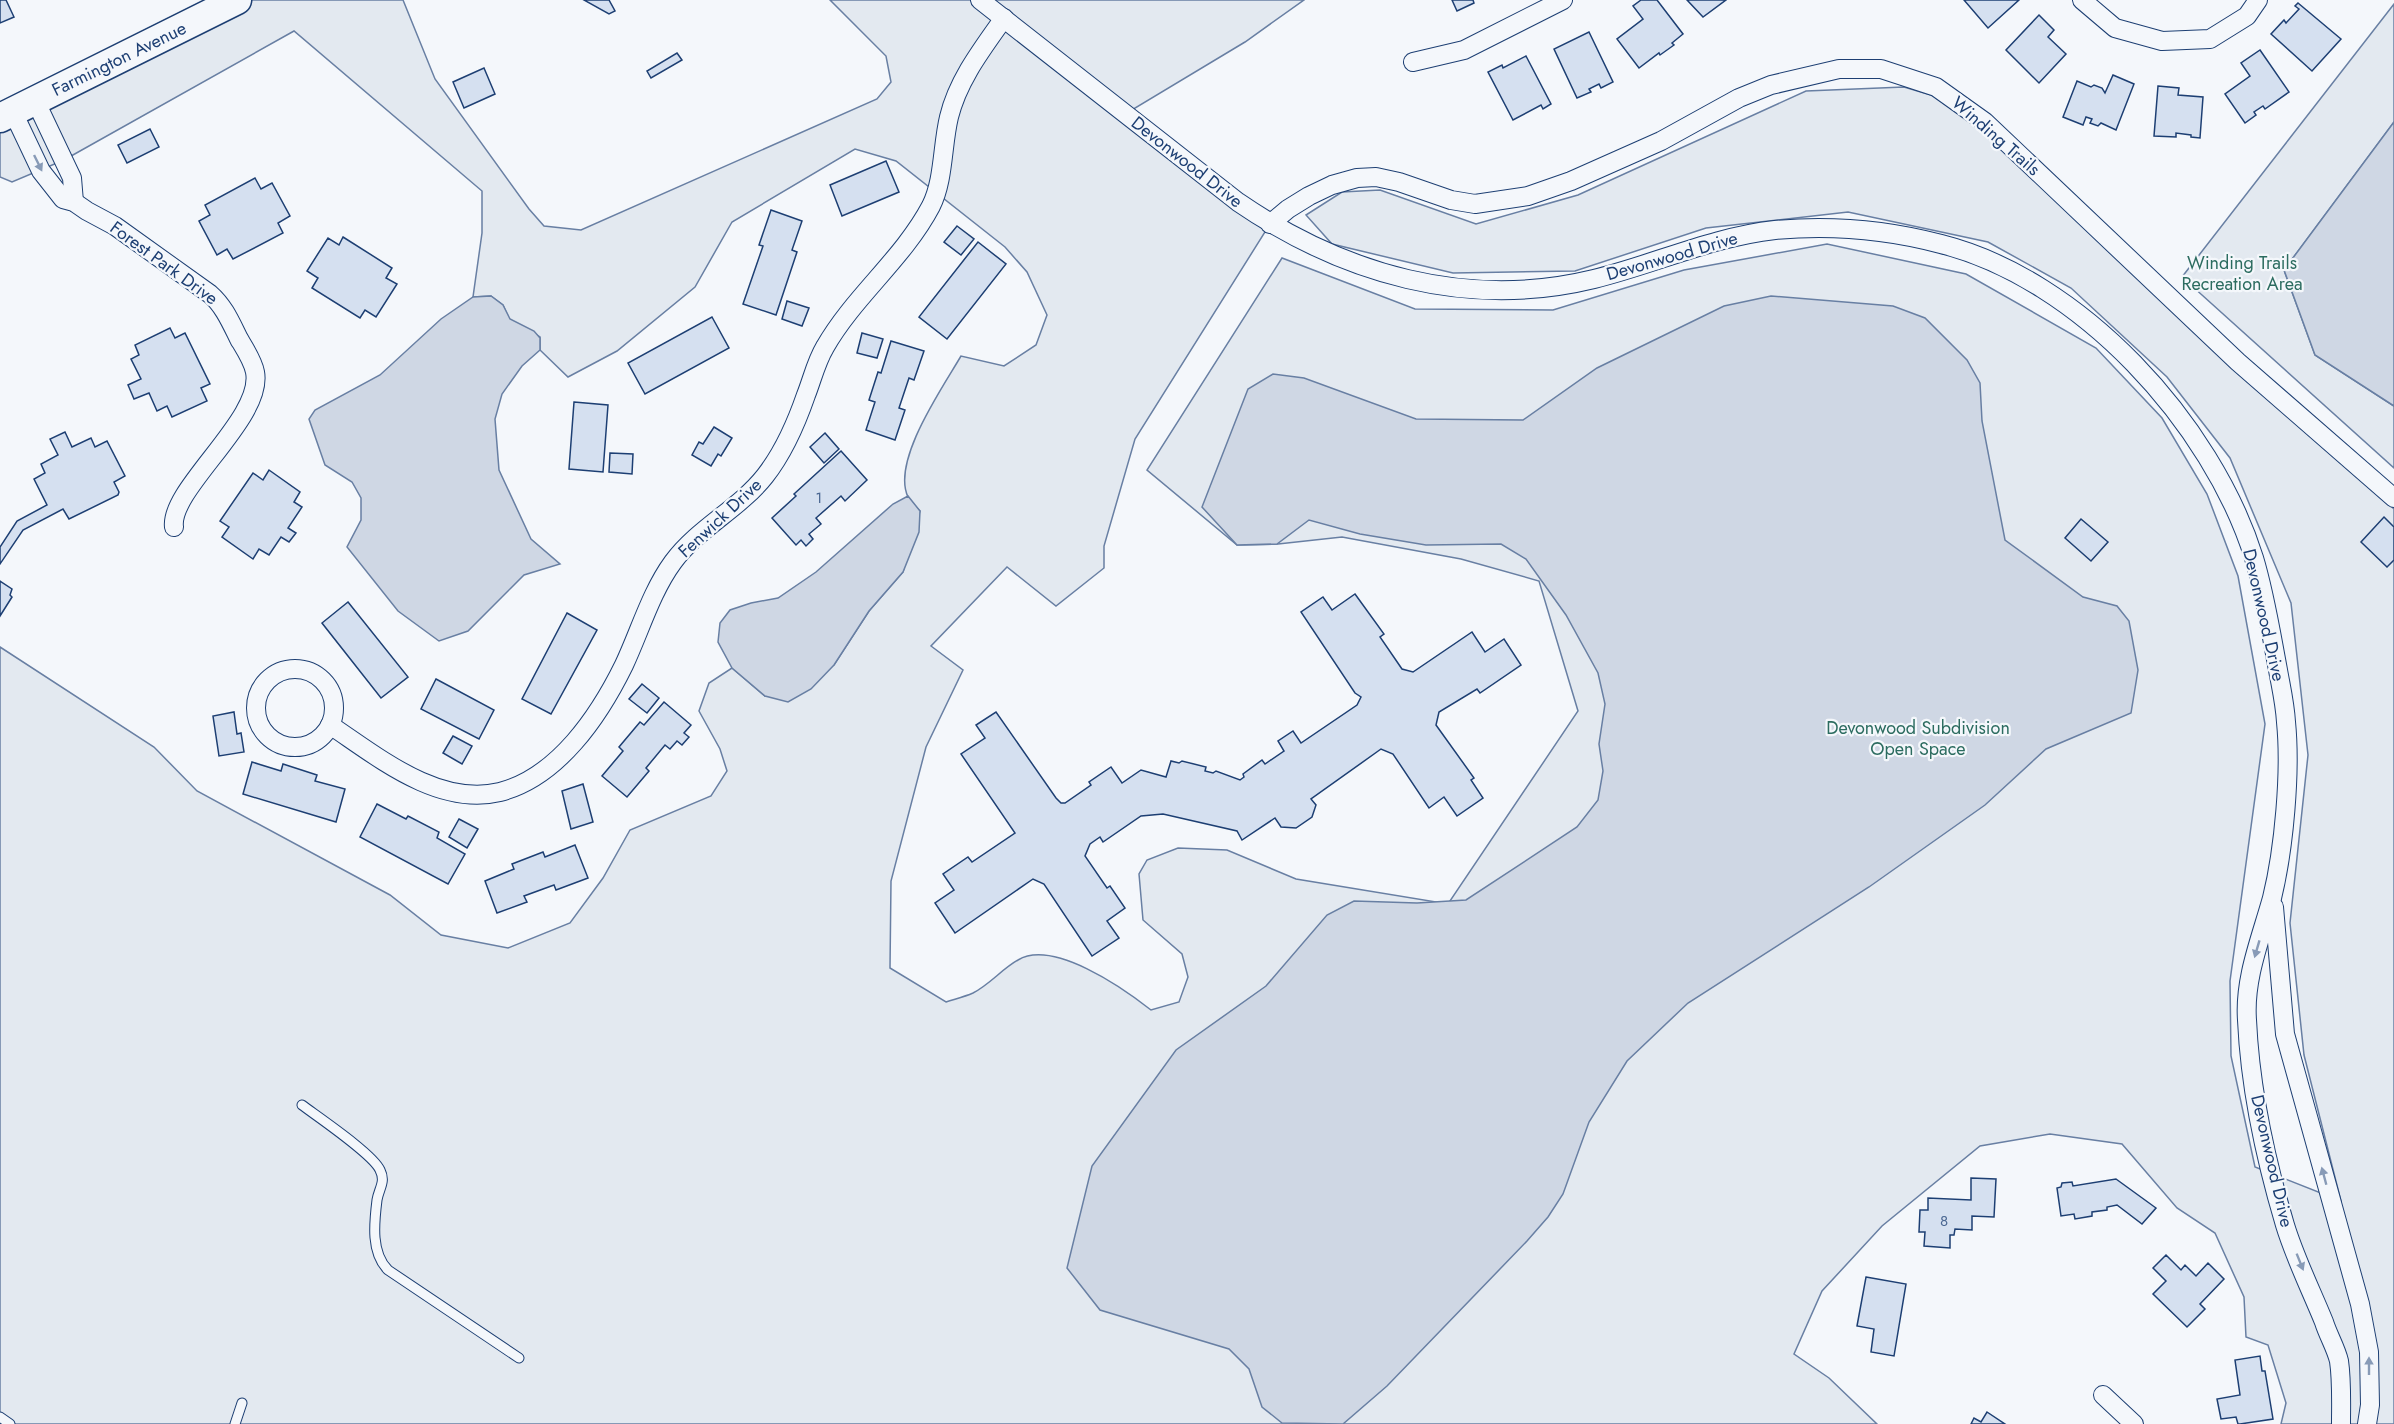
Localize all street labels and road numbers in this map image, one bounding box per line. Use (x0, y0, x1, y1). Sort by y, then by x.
street label: Farmington Avenue (47, 15, 191, 103)
street label: Winding Trails (1946, 90, 2046, 182)
street label: Devonwood Drive (1126, 110, 1248, 214)
street label: Forest Park Drive (105, 215, 223, 311)
street label: Devonwood Drive (1603, 225, 1741, 287)
street label: Fenwick Drive (672, 472, 768, 564)
street label: Devonwood Drive (2236, 546, 2292, 684)
street label: Devonwood Drive (2244, 1092, 2300, 1230)

